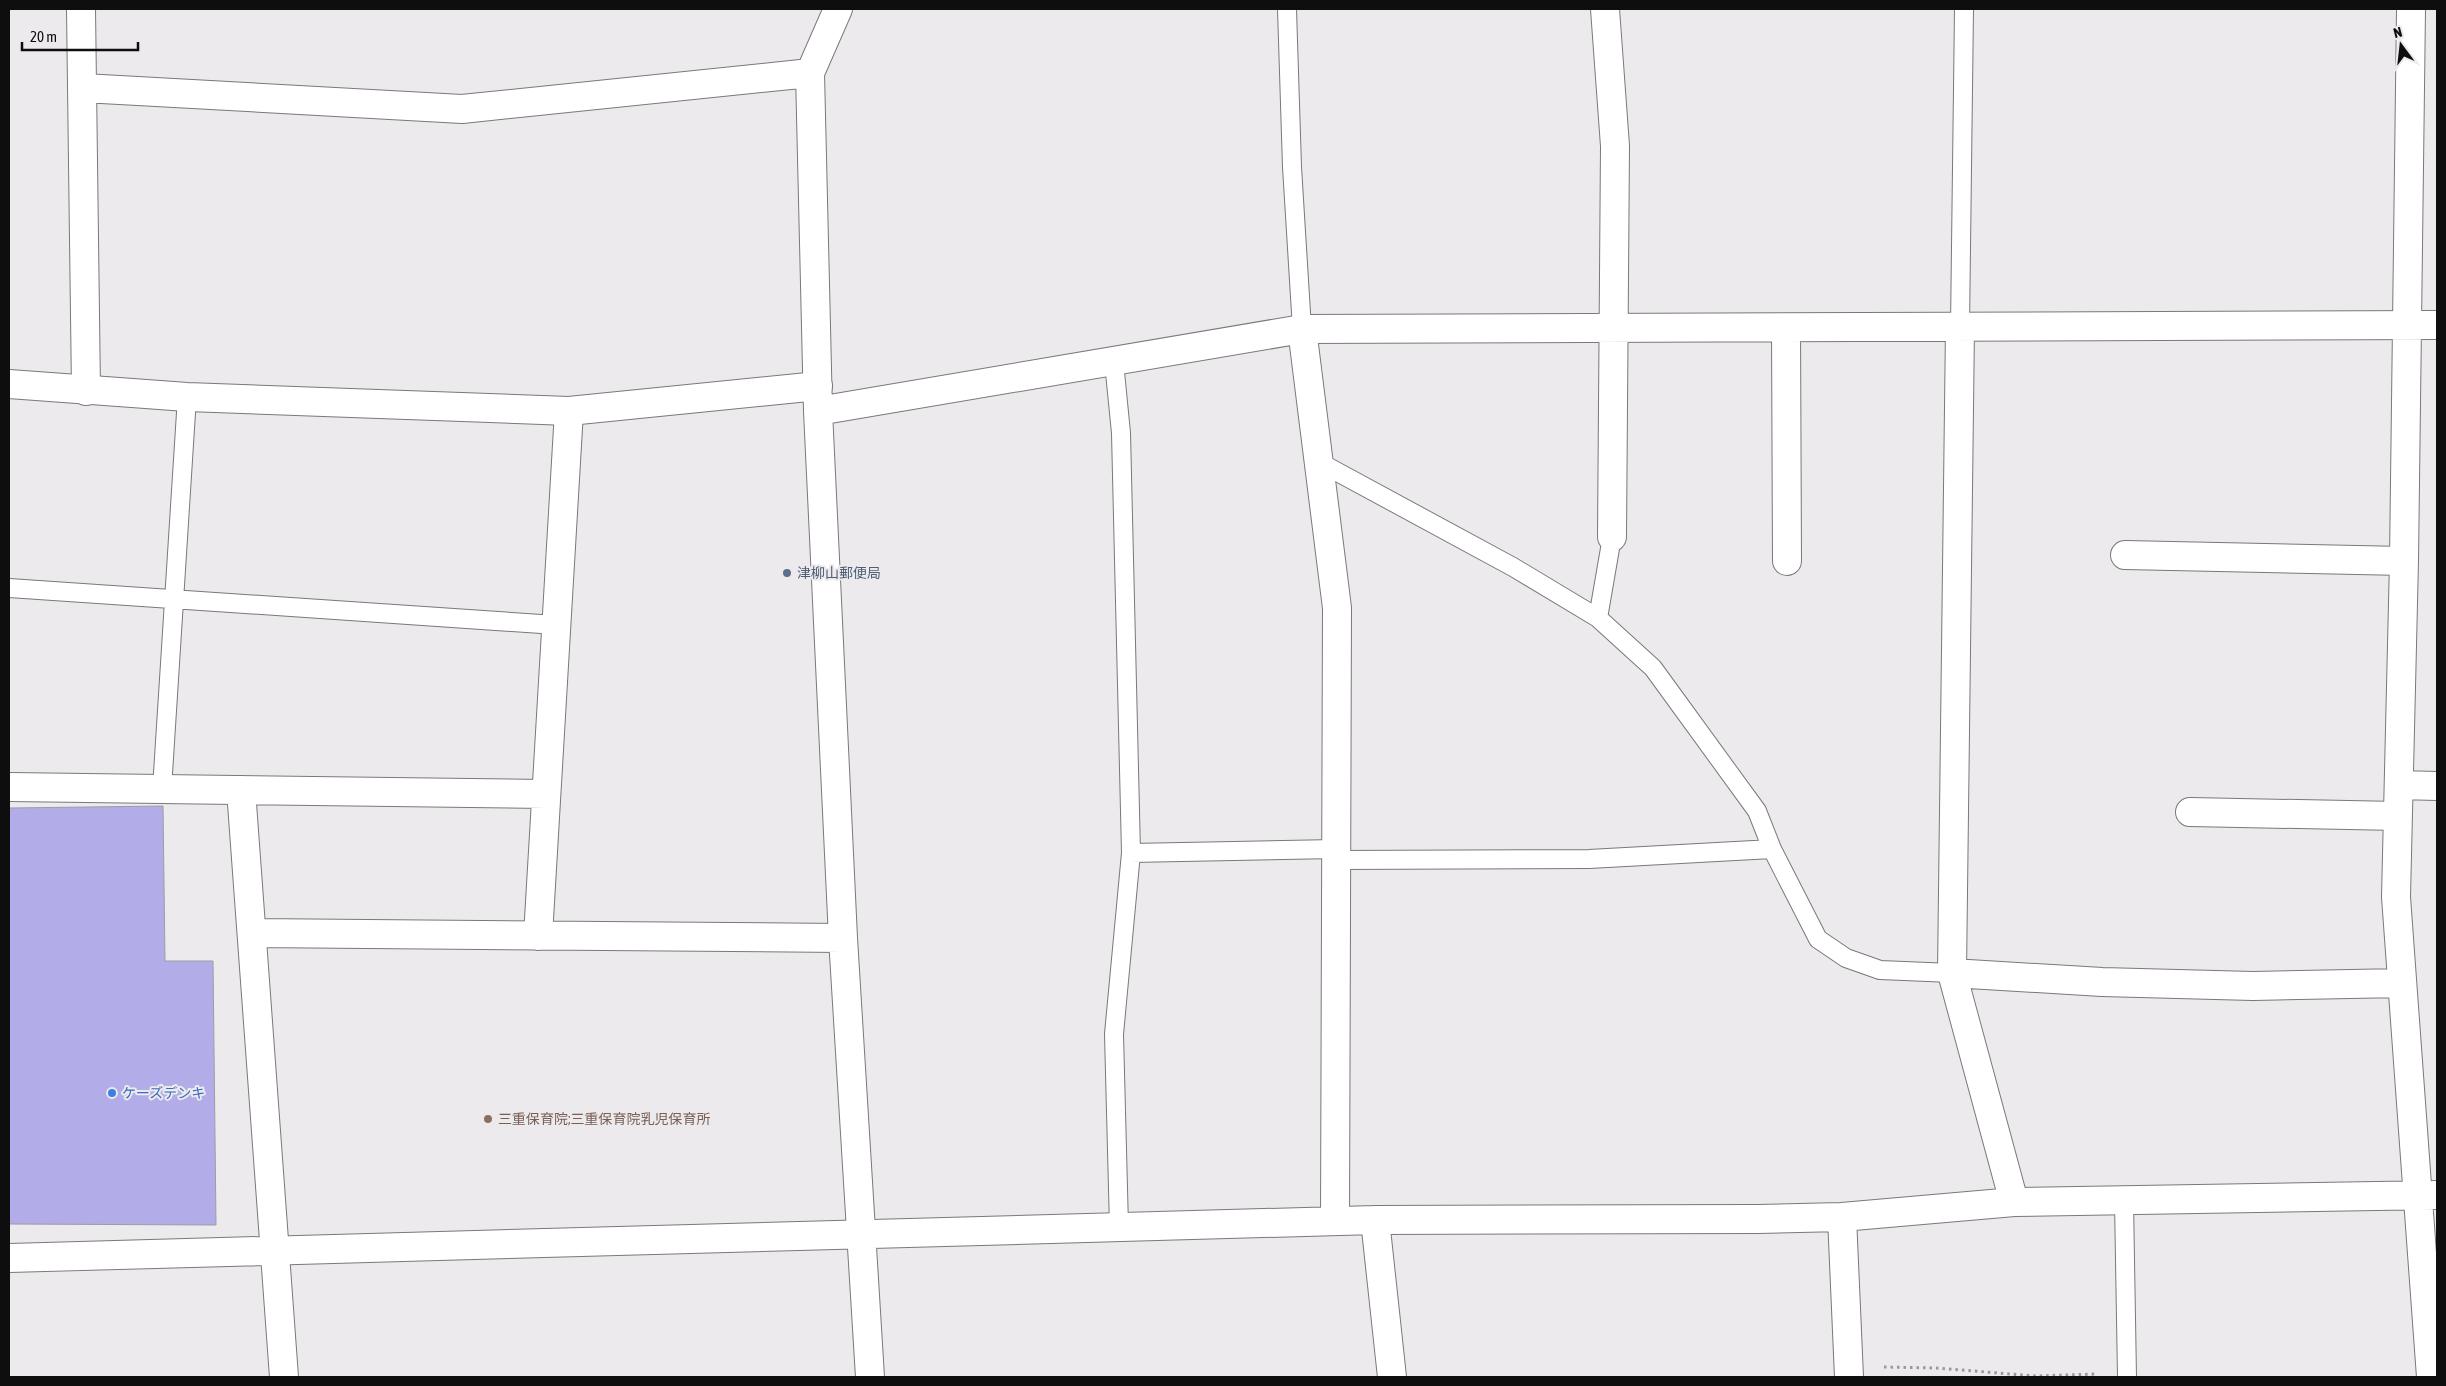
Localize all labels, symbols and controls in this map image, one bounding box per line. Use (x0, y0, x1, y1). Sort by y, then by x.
scale bar (22, 20, 139, 52)
north arrow (2376, 20, 2426, 70)
text: N (2392, 24, 2404, 41)
text: 20 m (30, 28, 57, 45)
place label: 津柳山郵便局 (797, 565, 881, 581)
marker: 津柳山郵便局 (781, 567, 793, 579)
place label: ケーズデンキ (122, 1085, 205, 1101)
marker: ケーズデンキ (106, 1087, 118, 1099)
place label: 三重保育院;三重保育院乳児保育所 (498, 1111, 711, 1127)
marker: 三重保育院;三重保育院乳児保育所 (482, 1113, 494, 1125)

